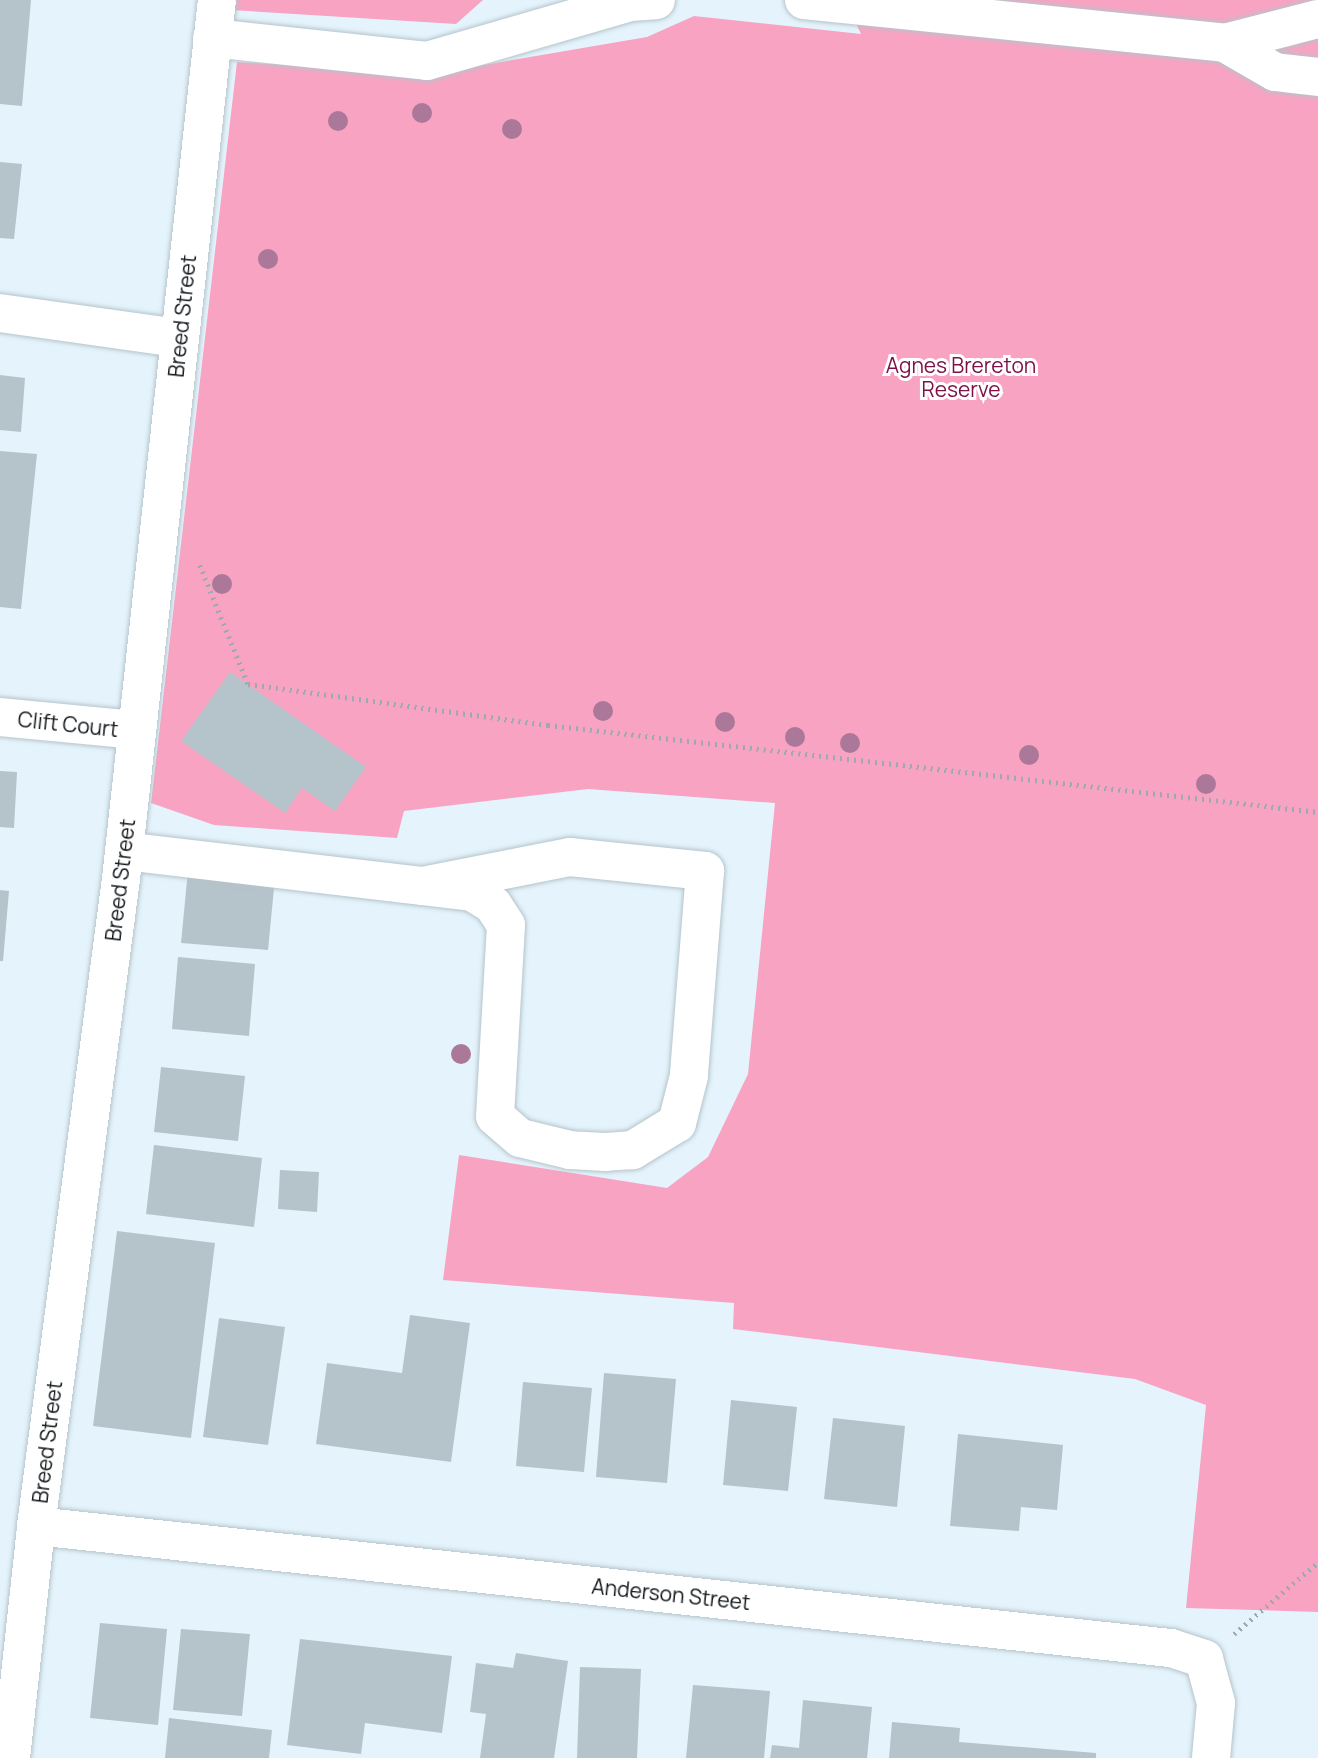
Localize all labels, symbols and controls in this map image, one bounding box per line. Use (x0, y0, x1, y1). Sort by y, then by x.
street label: Breed Street (163, 253, 201, 379)
park label: Agnes Brereton Reserve (886, 352, 1036, 402)
street label: Clift Court (17, 706, 119, 742)
street label: Breed Street (100, 817, 140, 943)
street label: Breed Street (27, 1379, 67, 1505)
street label: Anderson Street (590, 1573, 752, 1615)

